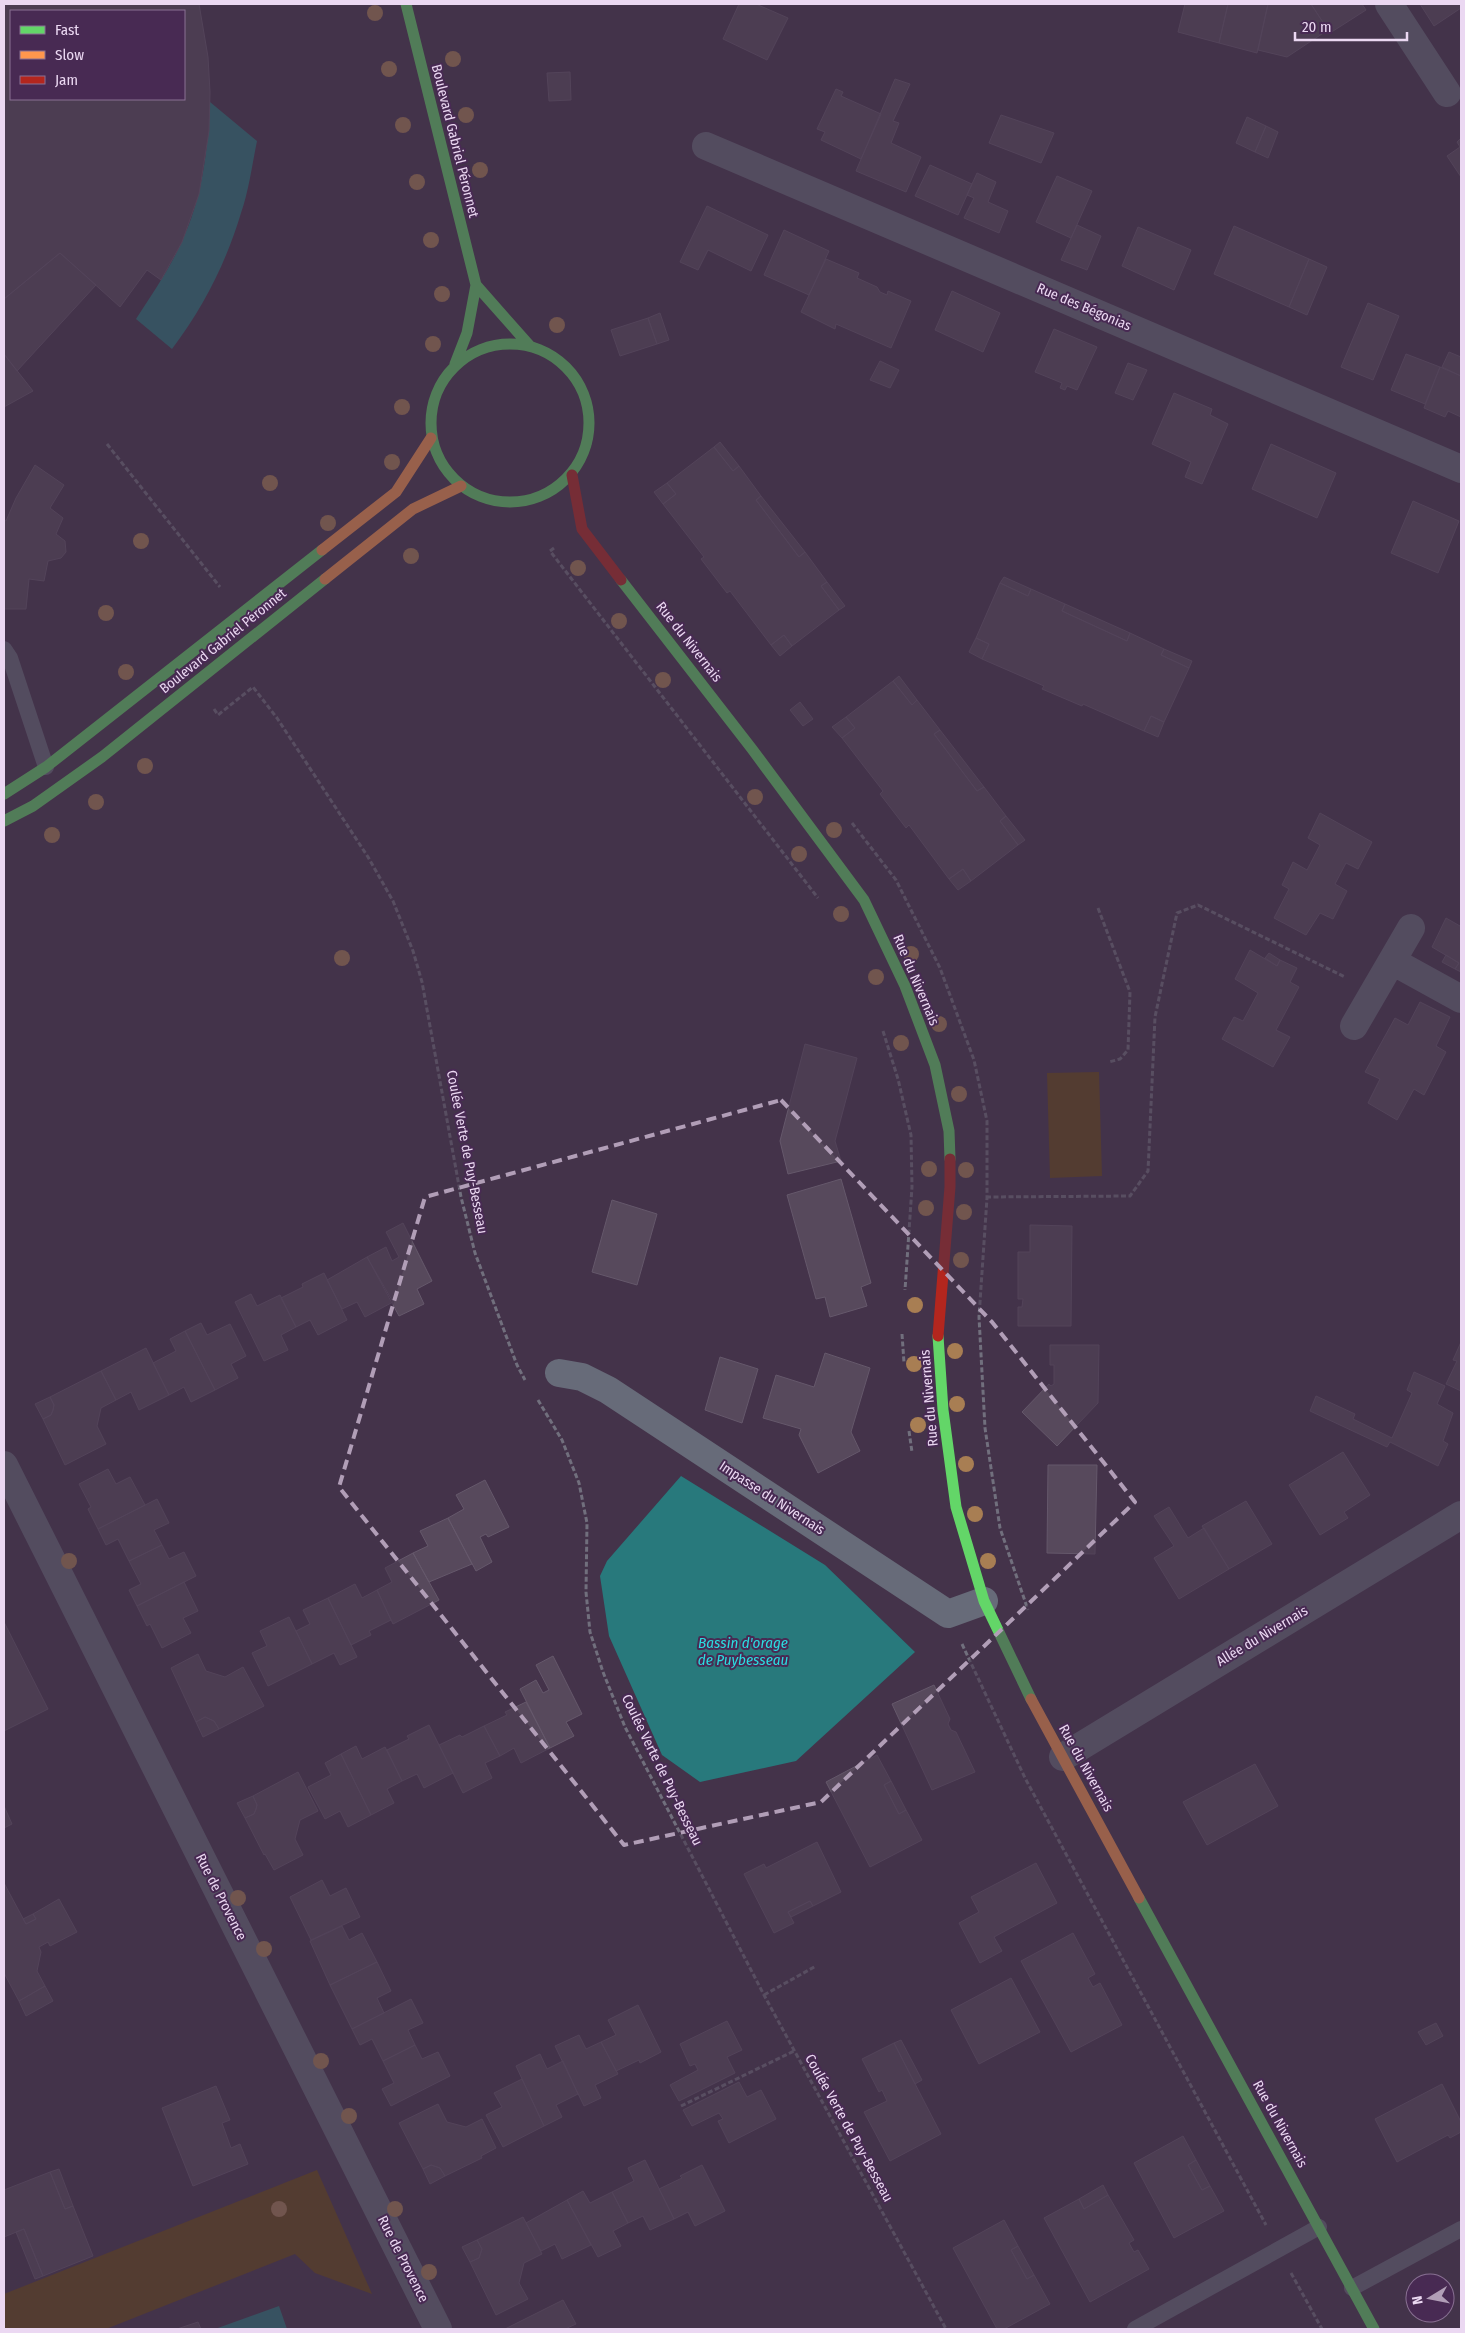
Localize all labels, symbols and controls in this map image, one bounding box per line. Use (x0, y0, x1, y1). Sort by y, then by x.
legend (10, 10, 185, 100)
scale bar (1295, 10, 1408, 42)
text: 20 m (1302, 18, 1332, 36)
text: Fast (55, 21, 79, 39)
text: Slow (55, 46, 84, 64)
street label: Boulevard Gabriel Péronnet (428, 62, 482, 220)
text: Jam (55, 71, 78, 89)
street label: Rue des Bégonias (1034, 279, 1134, 335)
street label: Boulevard Gabriel Péronnet (156, 585, 290, 697)
street label: Rue du Nivernais (652, 599, 726, 685)
street label: Rue du Nivernais (889, 932, 943, 1028)
street label: Coulée Verte de Puy-Besseau (443, 1069, 491, 1235)
street label: Rue du Nivernais (916, 1349, 942, 1447)
street label: Impasse du Nivernais (716, 1458, 828, 1538)
street label: Allée du Nivernais (1213, 1602, 1311, 1670)
water label: Bassin d'orage de Puybesseau (698, 1634, 788, 1669)
street label: Coulée Verte de Puy-Besseau (618, 1692, 706, 1848)
street label: Rue du Nivernais (1055, 1721, 1117, 1815)
street label: Rue de Provence (192, 1851, 250, 1943)
street label: Coulée Verte de Puy-Besseau (801, 2051, 897, 2205)
street label: Rue du Nivernais (1249, 2077, 1311, 2171)
street label: Rue de Provence (374, 2213, 432, 2305)
north arrow (1405, 2273, 1455, 2323)
text: N (1409, 2295, 1427, 2306)

